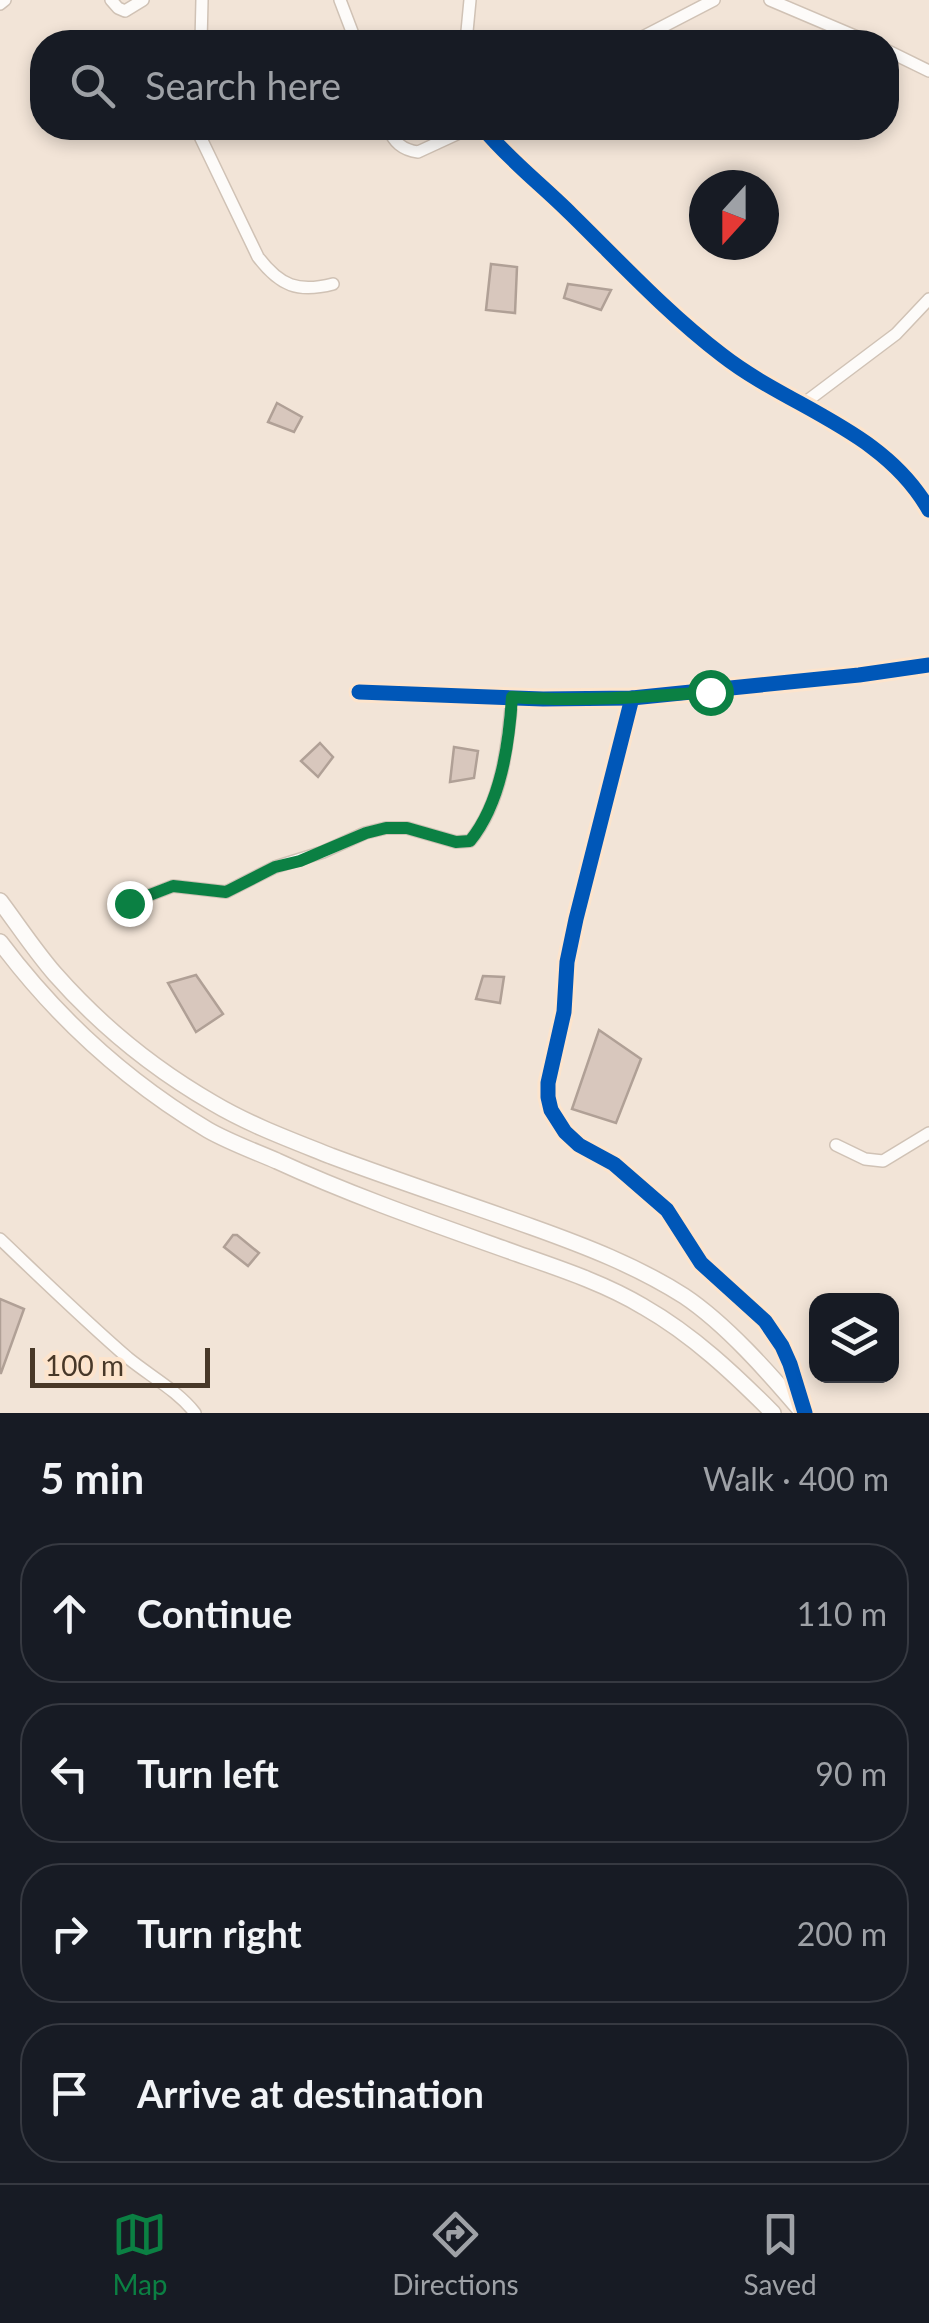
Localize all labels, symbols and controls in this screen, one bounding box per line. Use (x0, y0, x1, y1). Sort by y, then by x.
search box (30, 30, 899, 140)
icon: search (65, 58, 120, 113)
text: Search here (145, 62, 341, 108)
north arrow (689, 170, 779, 260)
route start (688, 670, 734, 716)
route end (107, 881, 153, 927)
map controls (809, 1293, 899, 1383)
button: layers (809, 1293, 899, 1383)
scale bar (30, 1343, 210, 1388)
text: 100 m (45, 1348, 124, 1382)
text: 5 min (40, 1453, 144, 1503)
text: Walk · 400 m (703, 1459, 889, 1498)
icon: ahead (42, 1586, 97, 1641)
text: Continue (137, 1590, 292, 1636)
text: 110 m (797, 1594, 887, 1633)
icon: left (42, 1746, 97, 1801)
text: Turn left (137, 1750, 279, 1796)
text: 90 m (815, 1754, 887, 1793)
icon: right (42, 1906, 97, 1961)
text: Turn right (137, 1910, 302, 1956)
text: 200 m (797, 1914, 887, 1953)
icon: arrive (42, 2066, 97, 2121)
text: Arrive at destination (137, 2070, 484, 2116)
tab: Map (112, 2207, 168, 2301)
tab: Directions (392, 2207, 519, 2301)
tab: Saved (743, 2207, 817, 2301)

